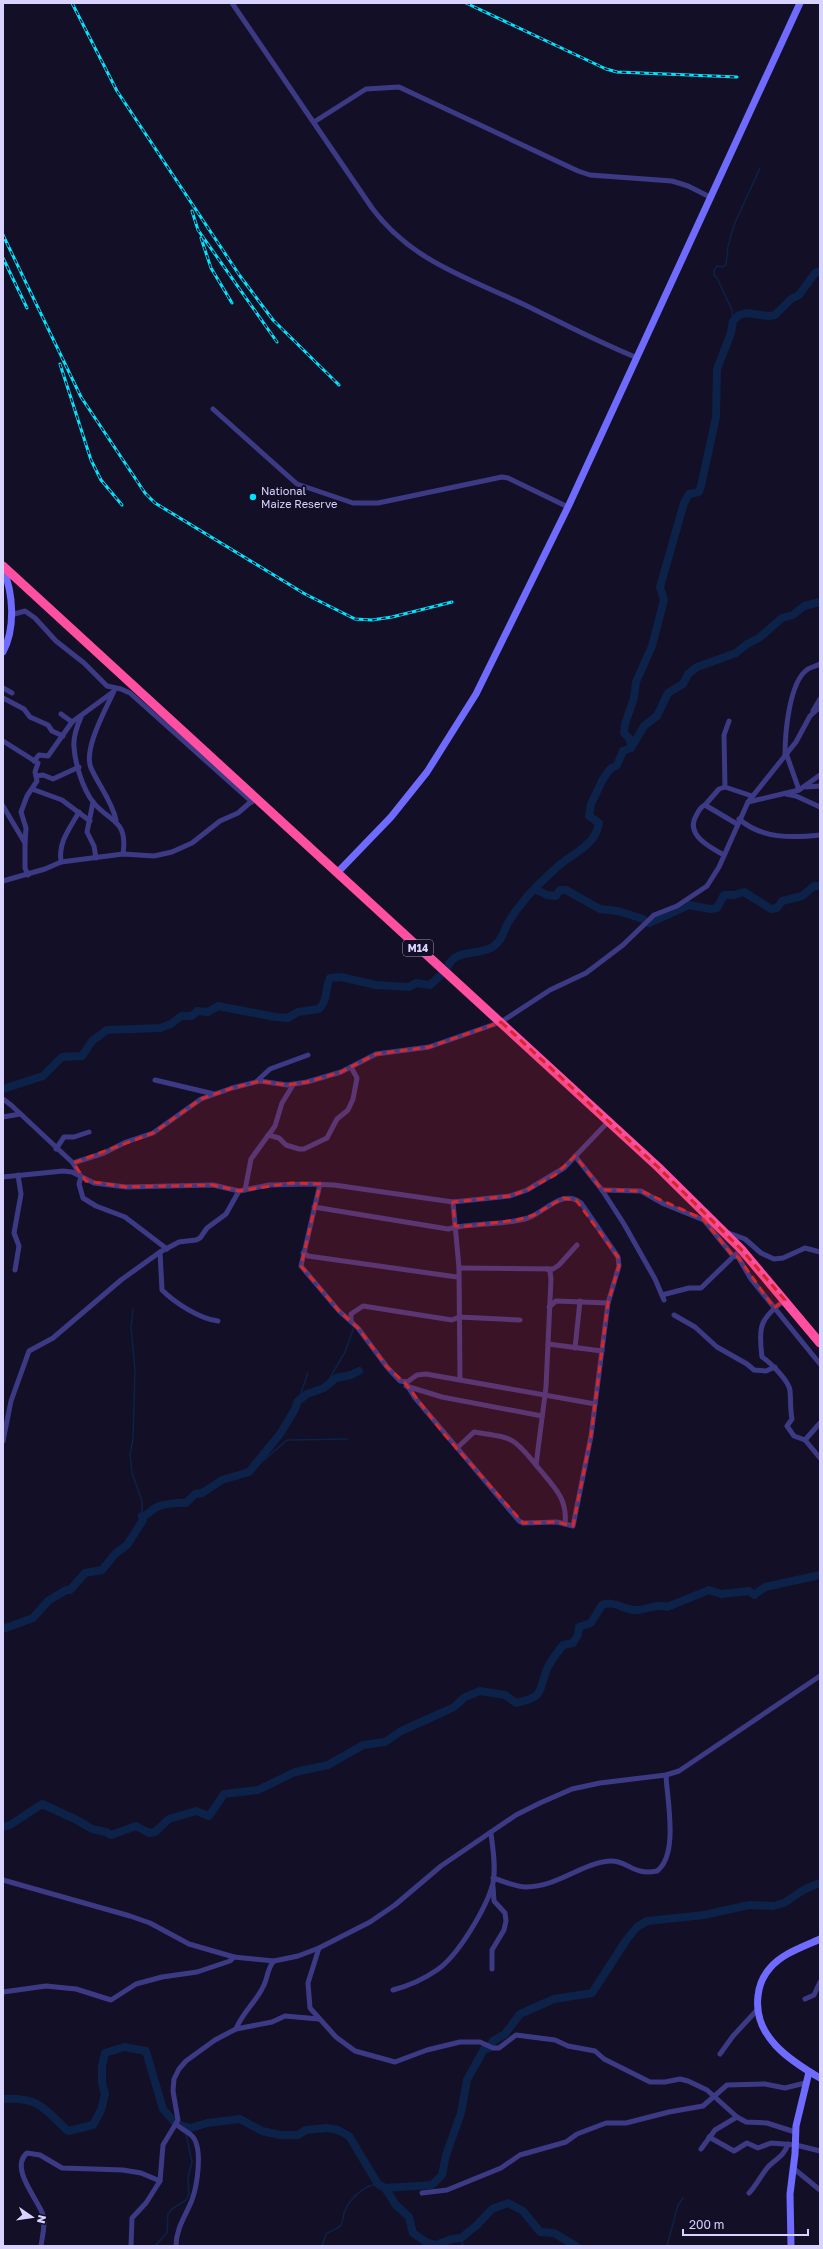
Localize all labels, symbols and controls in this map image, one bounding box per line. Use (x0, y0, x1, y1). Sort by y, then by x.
place label: National Maize Reserve (261, 484, 337, 510)
marker: National Maize Reserve (248, 492, 258, 502)
road number: M14 (403, 940, 433, 956)
north arrow (12, 2197, 52, 2237)
scale bar (683, 2211, 808, 2237)
text: N (35, 2214, 50, 2225)
text: 200 m (689, 2217, 724, 2232)

